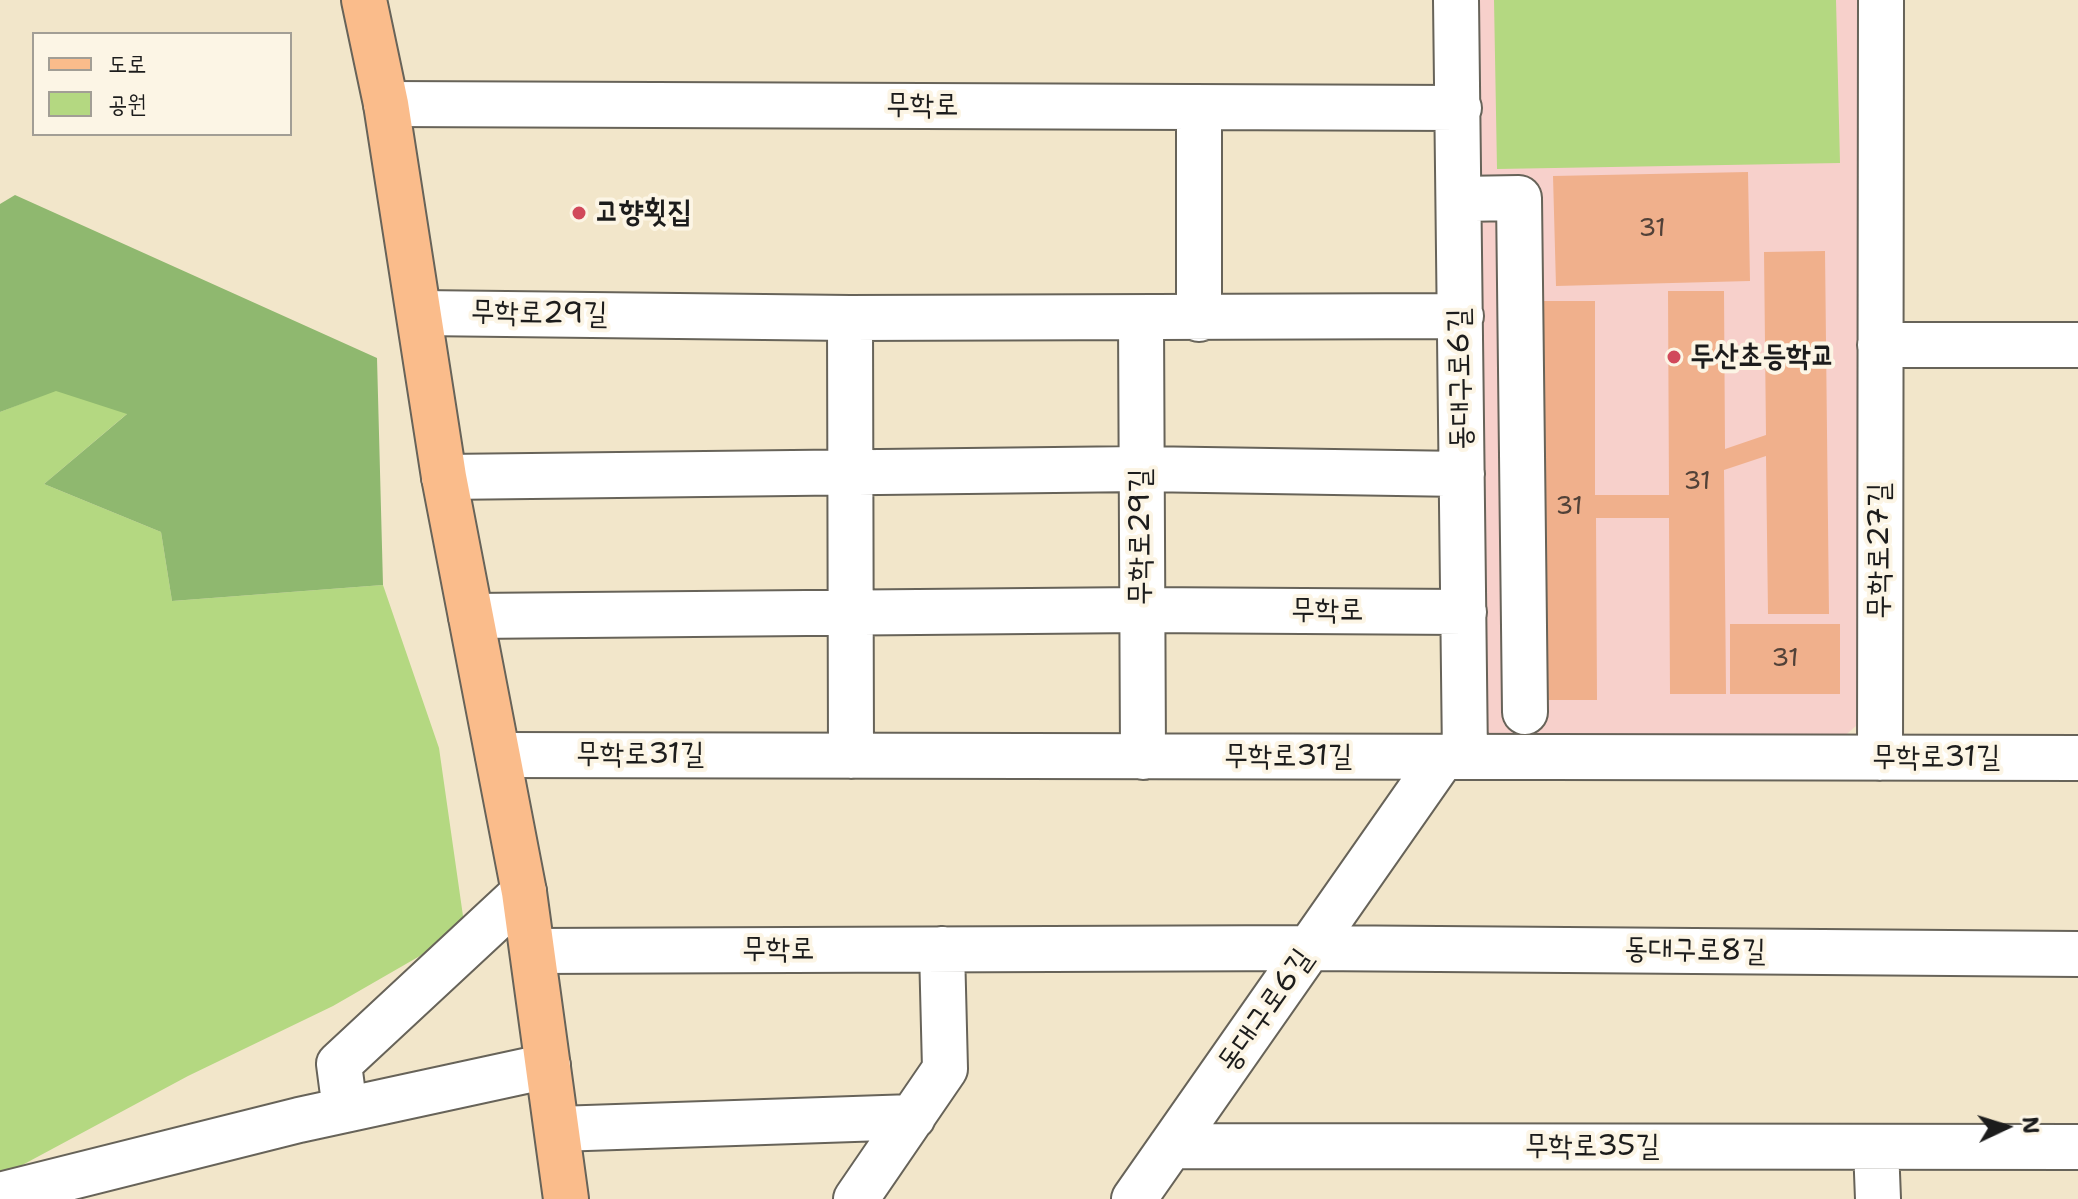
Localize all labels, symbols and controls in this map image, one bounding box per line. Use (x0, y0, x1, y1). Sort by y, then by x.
legend (32, 32, 292, 136)
text: 도로 (108, 48, 147, 80)
text: 공원 (108, 88, 147, 120)
street label: 무학로 (886, 88, 958, 124)
place label: 고향횟집 (595, 195, 692, 231)
marker: 고향횟집 (570, 204, 588, 222)
house number: 31 (1638, 213, 1666, 245)
street label: 무학로29길 (470, 295, 608, 333)
street label: 동대구로6길 (1442, 308, 1480, 450)
place label: 두산초등학교 (1690, 339, 1835, 375)
marker: 두산초등학교 (1665, 348, 1683, 366)
house number: 31 (1683, 466, 1711, 498)
street label: 무학로29길 (1123, 469, 1159, 605)
street label: 무학로27길 (1862, 483, 1898, 619)
house number: 31 (1555, 491, 1583, 523)
street label: 무학로 (1291, 593, 1363, 629)
house number: 31 (1771, 643, 1799, 675)
street label: 무학로31길 (576, 737, 704, 773)
street label: 무학로31길 (1224, 739, 1352, 775)
street label: 무학로31길 (1872, 740, 2000, 776)
street label: 무학로 (742, 932, 814, 968)
street label: 동대구로8길 (1624, 932, 1766, 970)
street label: 동대구로6길 (1211, 943, 1321, 1079)
north arrow (1966, 1087, 2046, 1167)
text: N (2015, 1116, 2046, 1135)
street label: 무학로35길 (1524, 1129, 1660, 1165)

